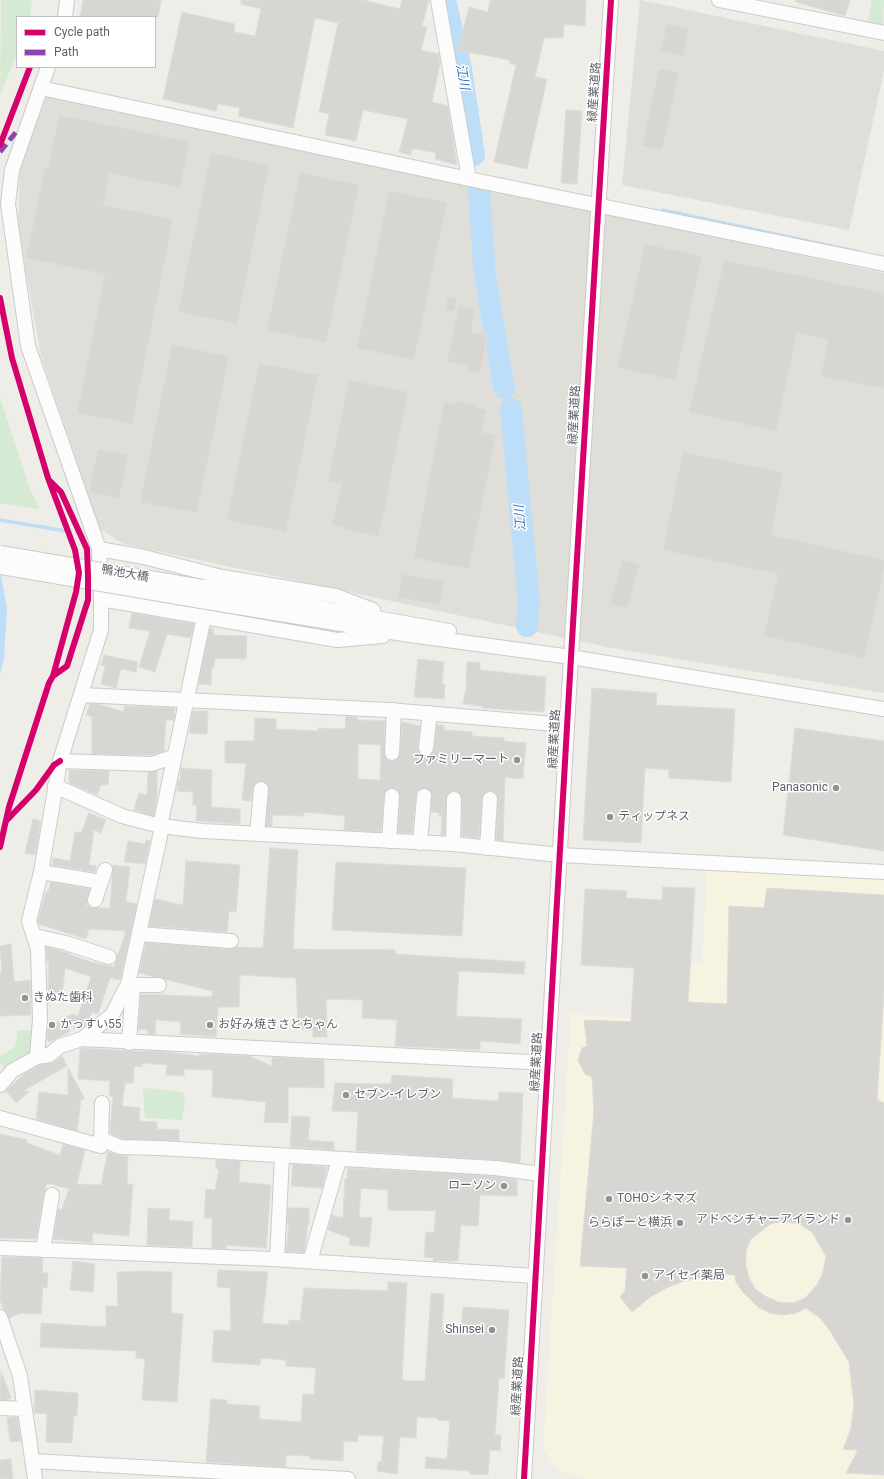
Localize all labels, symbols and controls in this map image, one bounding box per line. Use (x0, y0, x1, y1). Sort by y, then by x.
legend (16, 16, 156, 68)
text: Cycle path (54, 25, 110, 39)
text: Path (54, 45, 79, 59)
street label: 緑産業道路 (586, 62, 604, 122)
water label: 江川 (452, 63, 472, 91)
street label: 緑産業道路 (566, 385, 584, 445)
water label: 江川 (512, 504, 530, 532)
street label: 鴨池大橋 (100, 563, 150, 585)
street label: 緑産業道路 (546, 709, 564, 769)
place label: ファミリーマート (413, 753, 509, 767)
marker: ファミリーマート (512, 755, 522, 765)
place label: Panasonic (772, 781, 828, 795)
marker: Panasonic (831, 783, 841, 793)
place label: ティップネス (618, 810, 690, 824)
marker: ティップネス (605, 812, 615, 822)
place label: きぬた歯科 (33, 991, 93, 1005)
marker: きぬた歯科 (20, 993, 30, 1003)
place label: かっすい55 (60, 1018, 121, 1032)
place label: お好み焼きさとちゃん (218, 1018, 338, 1032)
marker: かっすい55 (47, 1020, 57, 1030)
marker: お好み焼きさとちゃん (205, 1020, 215, 1030)
street label: 緑産業道路 (528, 1032, 546, 1092)
place label: セブン-イレブン (354, 1088, 441, 1102)
marker: セブン-イレブン (341, 1090, 351, 1100)
place label: ローソン (448, 1179, 496, 1193)
marker: ローソン (499, 1181, 509, 1191)
place label: TOHOシネマズ (617, 1192, 697, 1206)
marker: TOHOシネマズ (604, 1194, 614, 1204)
place label: アドベンチャーアイランド (696, 1213, 840, 1227)
marker: アドベンチャーアイランド (843, 1215, 853, 1225)
place label: ららぽーと横浜 (588, 1216, 672, 1230)
marker: ららぽーと横浜 (675, 1218, 685, 1228)
place label: アイセイ薬局 (653, 1269, 725, 1283)
marker: アイセイ薬局 (640, 1271, 650, 1281)
place label: Shinsei (445, 1323, 484, 1337)
marker: Shinsei (487, 1325, 497, 1335)
street label: 緑産業道路 (509, 1356, 527, 1416)

